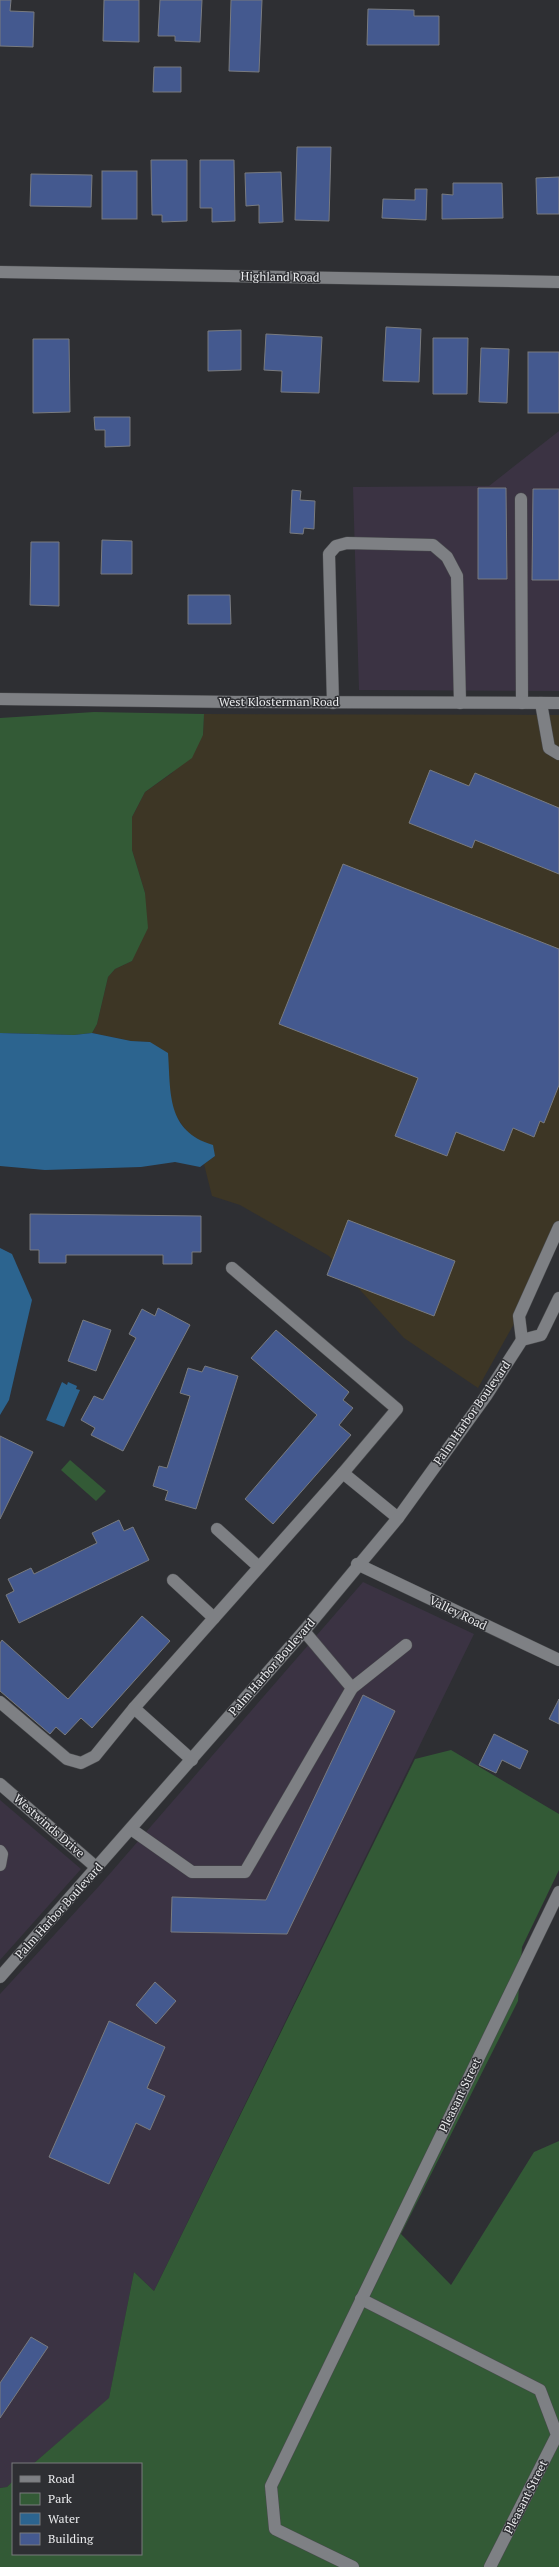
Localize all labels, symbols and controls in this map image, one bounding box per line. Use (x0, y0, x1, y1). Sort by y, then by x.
street label: Highland Road (240, 268, 320, 285)
street label: West Klosterman Road (219, 694, 340, 709)
street label: Palm Harbor Boulevard (430, 1357, 513, 1468)
street label: Valley Road (427, 1592, 490, 1633)
street label: Palm Harbor Boulevard (225, 1615, 318, 1718)
street label: Westwinds Drive (11, 1791, 88, 1860)
street label: Palm Harbor Boulevard (12, 1859, 106, 1962)
street label: Pleasant Street (435, 2055, 484, 2134)
street label: Pleasant Street (501, 2457, 551, 2536)
legend (12, 2463, 142, 2555)
text: Road (48, 2471, 75, 2486)
text: Park (48, 2491, 73, 2506)
text: Water (48, 2511, 80, 2526)
text: Building (48, 2531, 94, 2546)

